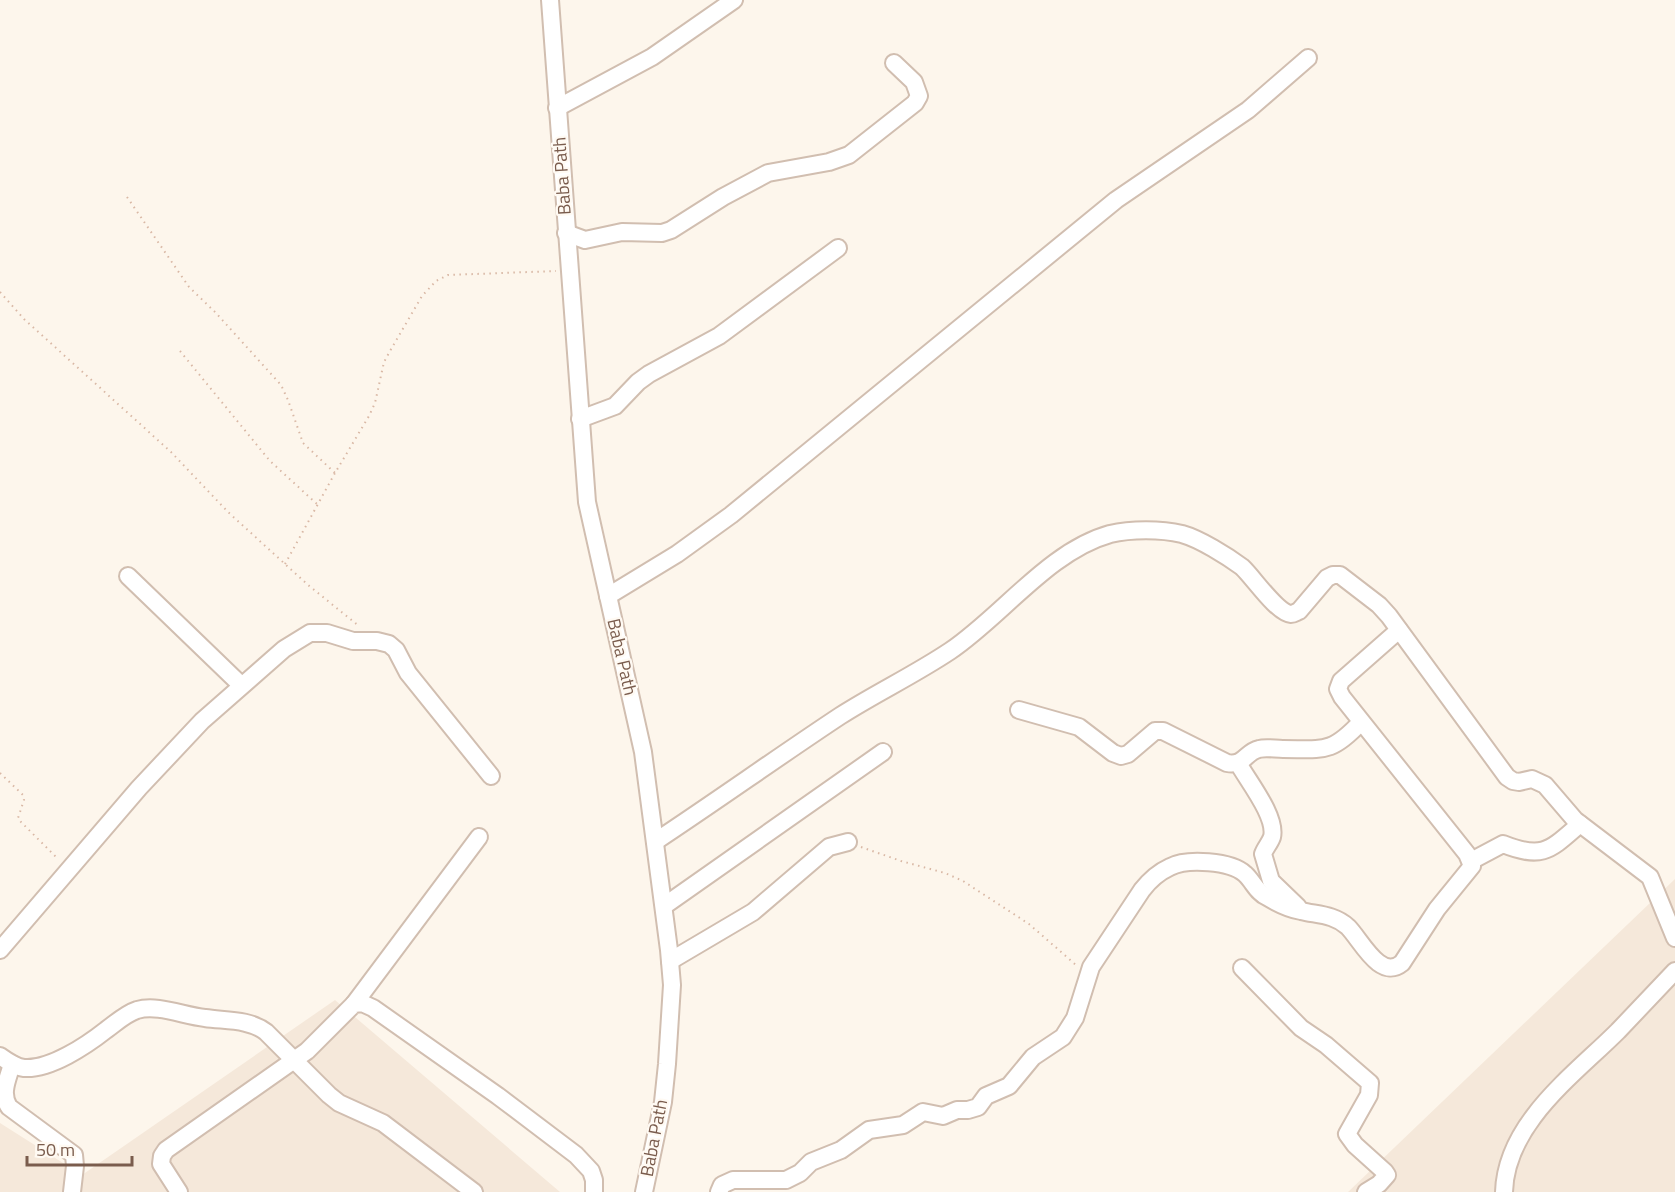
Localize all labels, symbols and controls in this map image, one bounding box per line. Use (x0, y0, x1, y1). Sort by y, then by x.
street label: Baba Path (545, 136, 578, 216)
street label: Baba Path (601, 616, 644, 698)
street label: Baba Path (633, 1097, 674, 1179)
scale bar (27, 1129, 132, 1167)
text: 50 m (36, 1136, 75, 1163)

